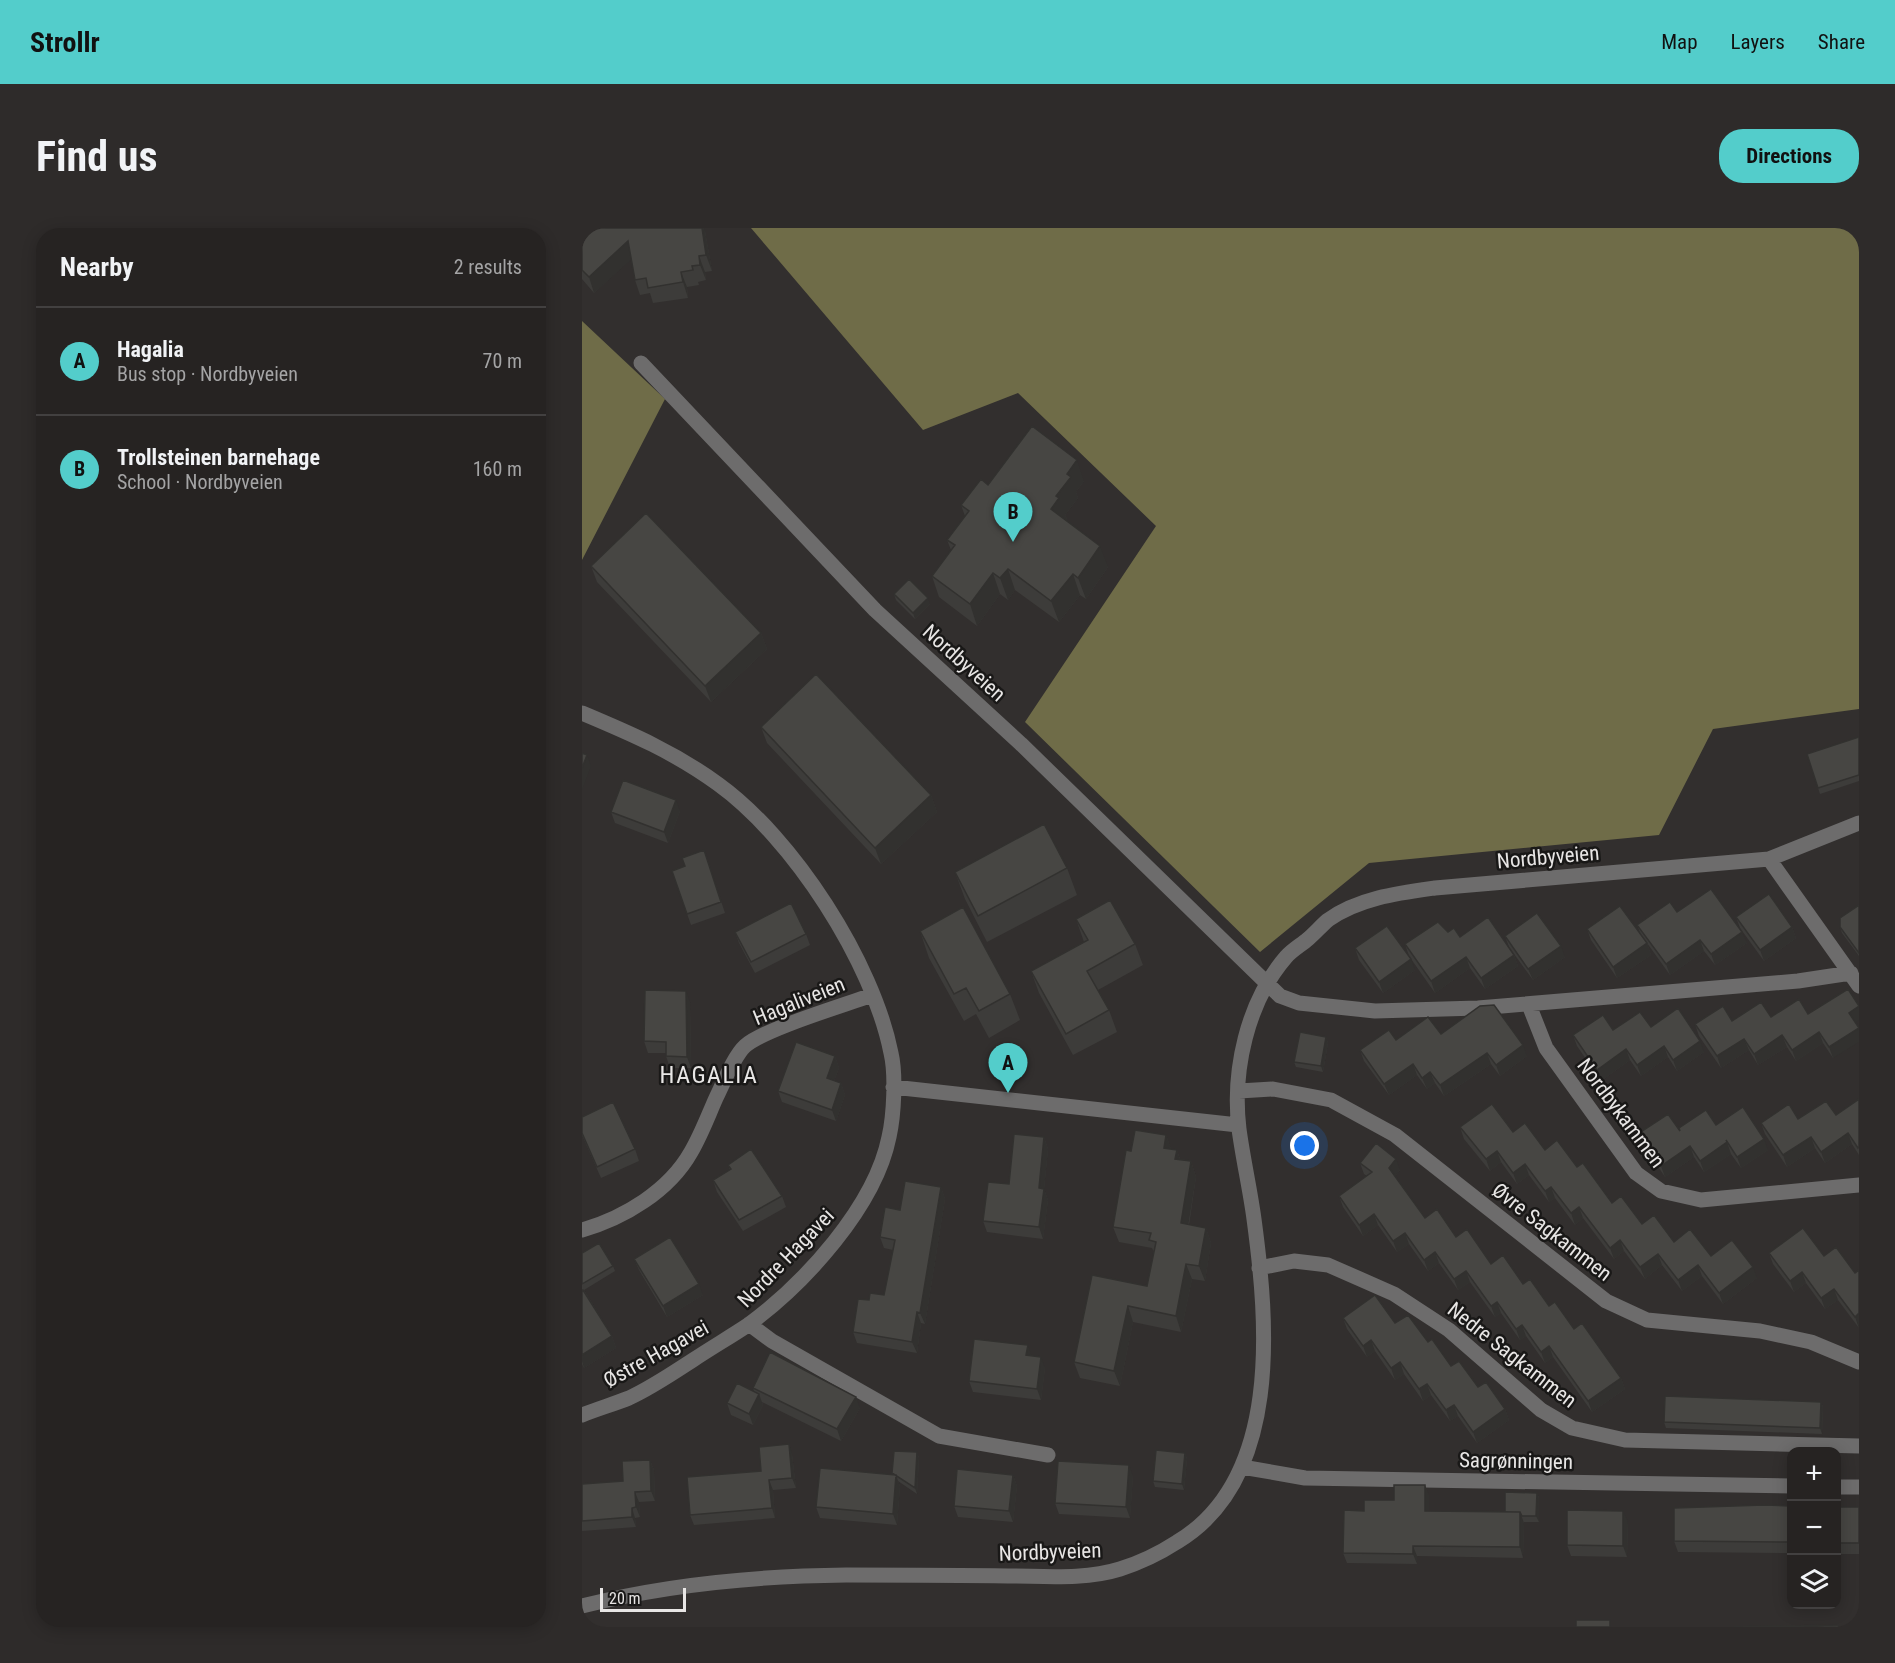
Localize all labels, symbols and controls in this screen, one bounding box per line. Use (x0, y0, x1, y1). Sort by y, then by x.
text: Strollr (30, 26, 100, 59)
text: Map (1661, 30, 1698, 54)
text: Layers (1731, 30, 1785, 54)
text: Share (1818, 30, 1865, 54)
button: Directions (1719, 129, 1859, 183)
text: Find us (36, 132, 157, 181)
text: Nearby (60, 252, 134, 282)
text: 2 results (454, 255, 522, 279)
text: Hagalia (117, 337, 184, 362)
text: A (74, 349, 85, 373)
text: 70 m (483, 349, 522, 373)
text: Bus stop · Nordbyveien (117, 362, 298, 386)
text: Trollsteinen barnehage (117, 445, 320, 470)
text: B (74, 457, 85, 481)
text: 160 m (473, 457, 522, 481)
text: School · Nordbyveien (117, 470, 283, 494)
pin: B (994, 492, 1032, 542)
street label: Nordbyveien (918, 620, 1010, 706)
street label: Nordbyveien (1496, 841, 1600, 873)
street label: Hagaliveien (750, 972, 848, 1030)
pin: A (988, 1044, 1028, 1093)
street label: Nordbykammen (1572, 1054, 1670, 1172)
district label: HAGALIA (660, 1061, 758, 1089)
your location (1290, 1131, 1319, 1160)
street label: Øvre Sagkammen (1487, 1178, 1617, 1286)
street label: Nordre Hagavei (733, 1204, 839, 1312)
street label: Nedre Sagkammen (1443, 1297, 1581, 1413)
street label: Østre Hagavei (599, 1315, 713, 1393)
map controls (1787, 1447, 1841, 1609)
button: + (1787, 1447, 1841, 1501)
street label: Sagrønningen (1459, 1448, 1573, 1474)
button: − (1787, 1501, 1841, 1555)
street label: Nordbyveien (998, 1538, 1102, 1566)
button: layers (1787, 1555, 1841, 1609)
scale bar (600, 1585, 686, 1612)
text: 20 m (609, 1589, 641, 1608)

